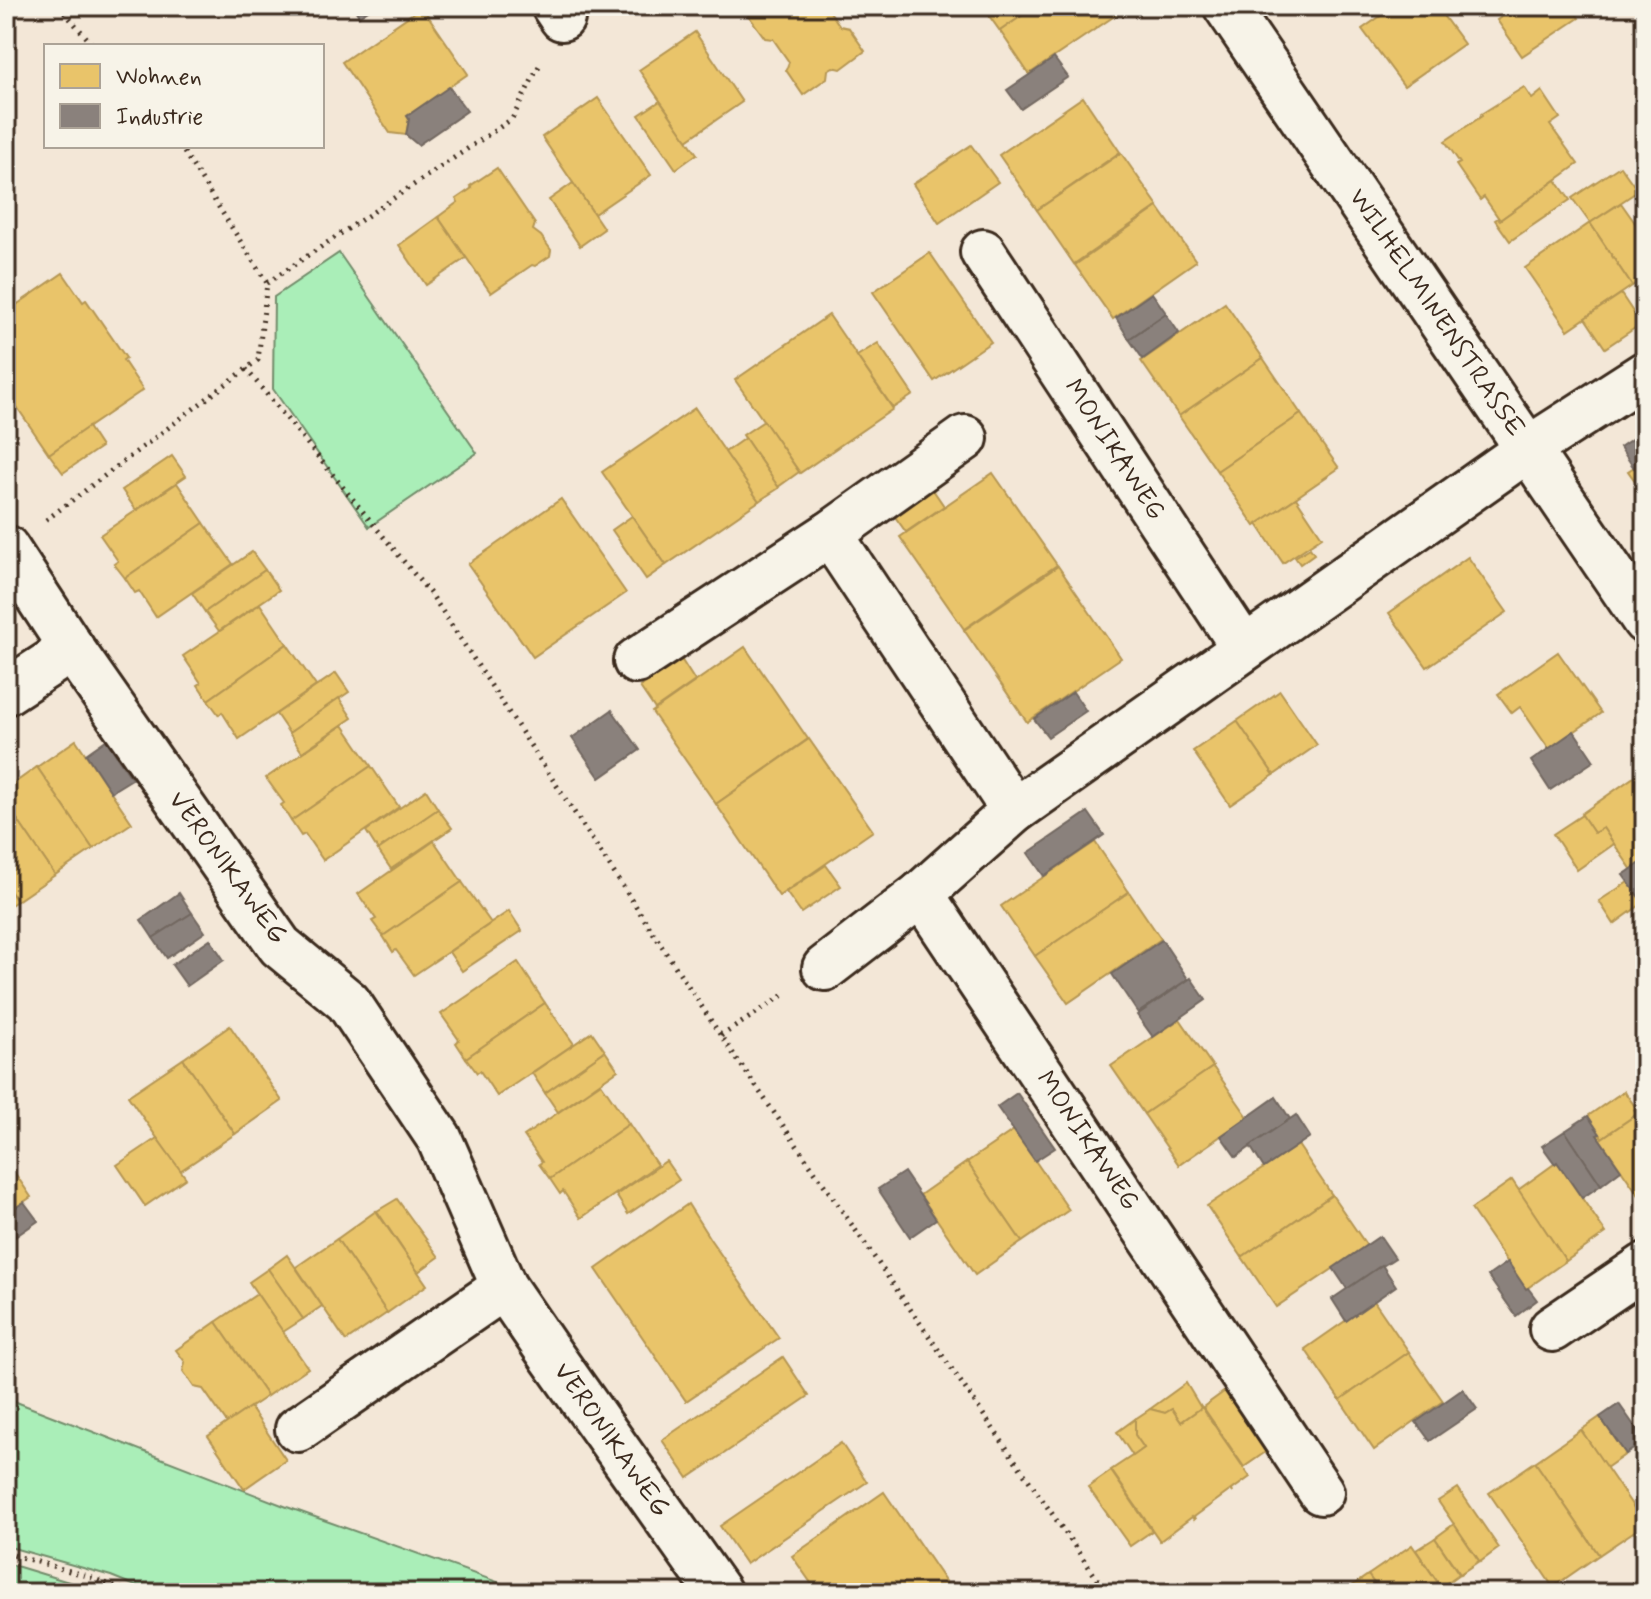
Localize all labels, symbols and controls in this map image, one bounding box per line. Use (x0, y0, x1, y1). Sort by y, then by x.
legend (44, 44, 324, 148)
text: Wohnen (116, 62, 202, 93)
text: Industrie (116, 102, 203, 133)
street label: WILHELMINENSTRASSE (1340, 182, 1532, 444)
street label: MONIKAWEG (1056, 373, 1172, 527)
street label: VERONIKAWEG (160, 785, 294, 951)
street label: MONIKAWEG (1028, 1064, 1146, 1218)
street label: VERONIKAWEG (545, 1356, 677, 1524)

